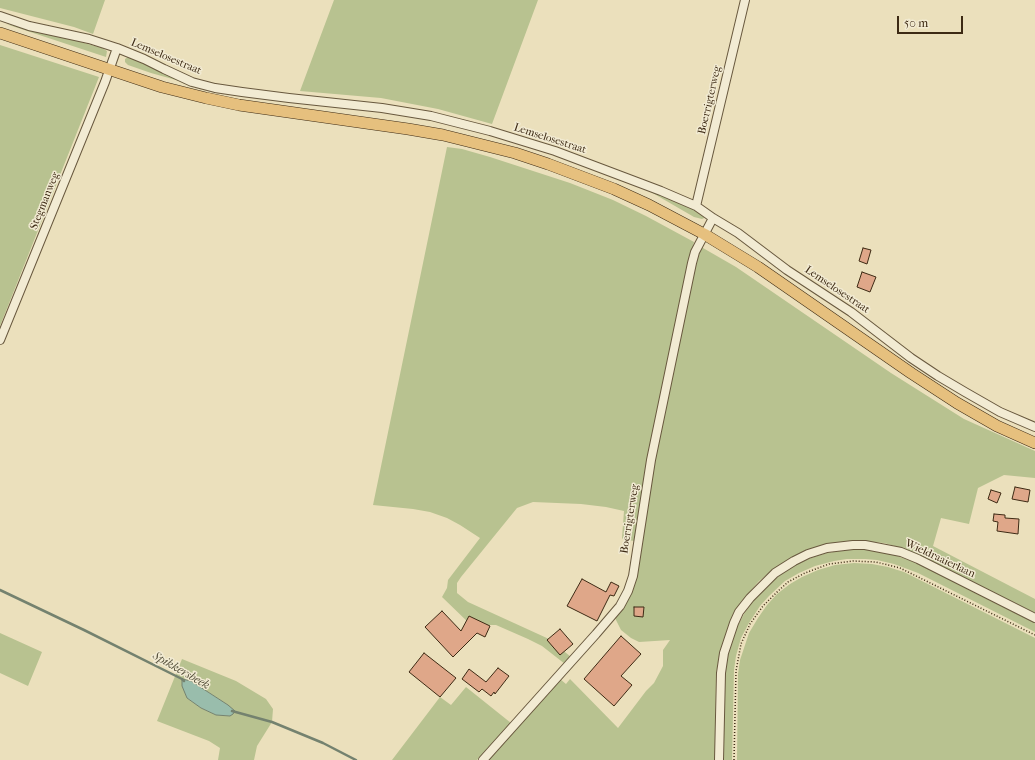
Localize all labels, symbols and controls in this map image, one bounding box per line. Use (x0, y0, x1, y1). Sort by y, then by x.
scale bar (899, 8, 965, 34)
text: 50 m (904, 16, 928, 30)
street label: Lemselosestraat (129, 36, 203, 78)
street label: Boerrigterweg (696, 64, 724, 136)
street label: Lemselosestraat (512, 121, 588, 157)
street label: Stegmanweg (28, 170, 62, 232)
street label: Lemselosestraat (802, 263, 872, 317)
street label: Boerrigterweg (618, 483, 642, 555)
street label: Wieldraaierlaan (903, 537, 977, 581)
water label: Spikkersbeek (150, 649, 212, 693)

